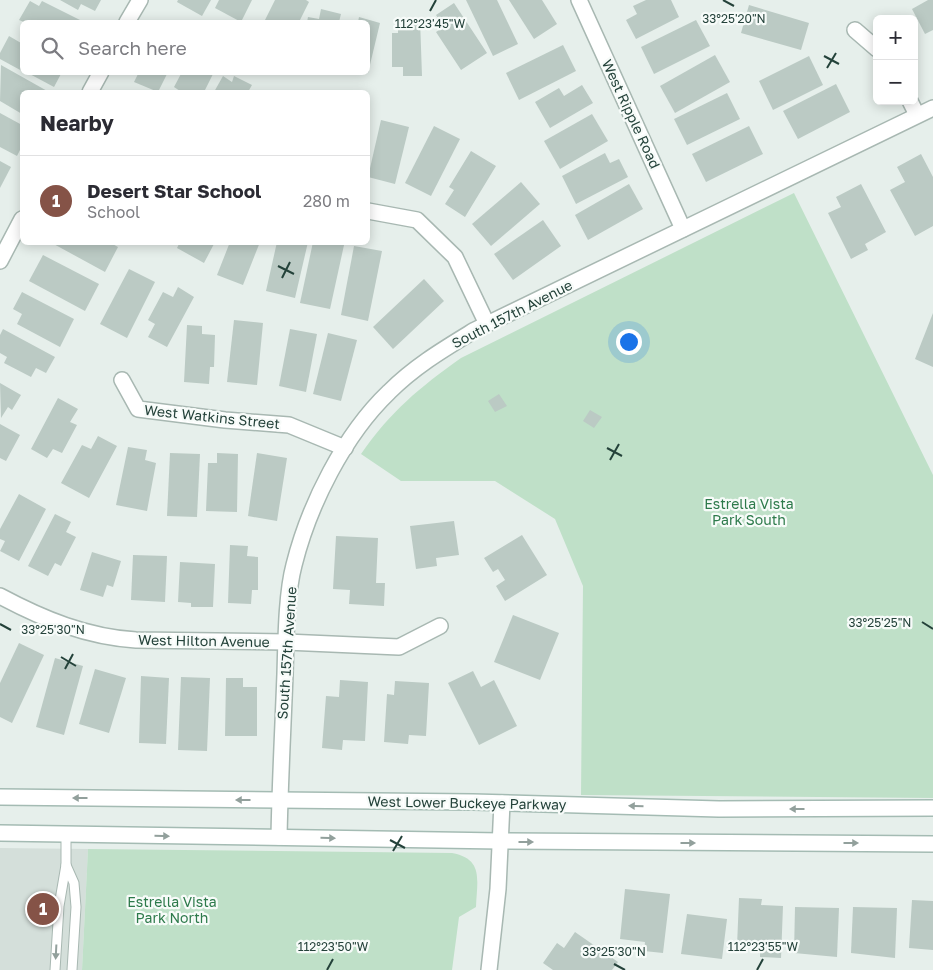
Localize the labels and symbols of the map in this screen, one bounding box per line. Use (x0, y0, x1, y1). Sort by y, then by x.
text: 33°25'20"N (702, 11, 766, 26)
text: 112°23'45"W (395, 16, 466, 31)
street label: West Ripple Road (599, 57, 664, 171)
street label: South 157th Avenue (449, 276, 575, 351)
your location (616, 329, 642, 355)
street label: West Watkins Street (143, 401, 281, 432)
park label: Estrella Vista Park South (704, 495, 794, 528)
street label: South 157th Avenue (273, 586, 300, 720)
text: 33°25'25"N (848, 615, 912, 630)
text: 33°25'30"N (21, 622, 85, 637)
street label: West Hilton Avenue (138, 631, 270, 650)
street label: West Lower Buckeye Parkway (367, 792, 567, 813)
one-way arrow (72, 794, 88, 802)
one-way arrow (235, 796, 251, 804)
one-way arrow (627, 802, 643, 810)
one-way arrow (789, 805, 805, 813)
one-way arrow (154, 832, 170, 840)
one-way arrow (320, 834, 336, 842)
one-way arrow (518, 838, 534, 846)
one-way arrow (680, 839, 696, 847)
one-way arrow (843, 839, 859, 847)
pin: 1 (27, 890, 59, 928)
park label: Estrella Vista Park North (127, 893, 217, 926)
text: 112°23'50"W (298, 939, 369, 954)
text: 112°23'55"W (728, 939, 799, 954)
one-way arrow (52, 944, 60, 960)
text: 33°25'30"N (582, 944, 646, 959)

